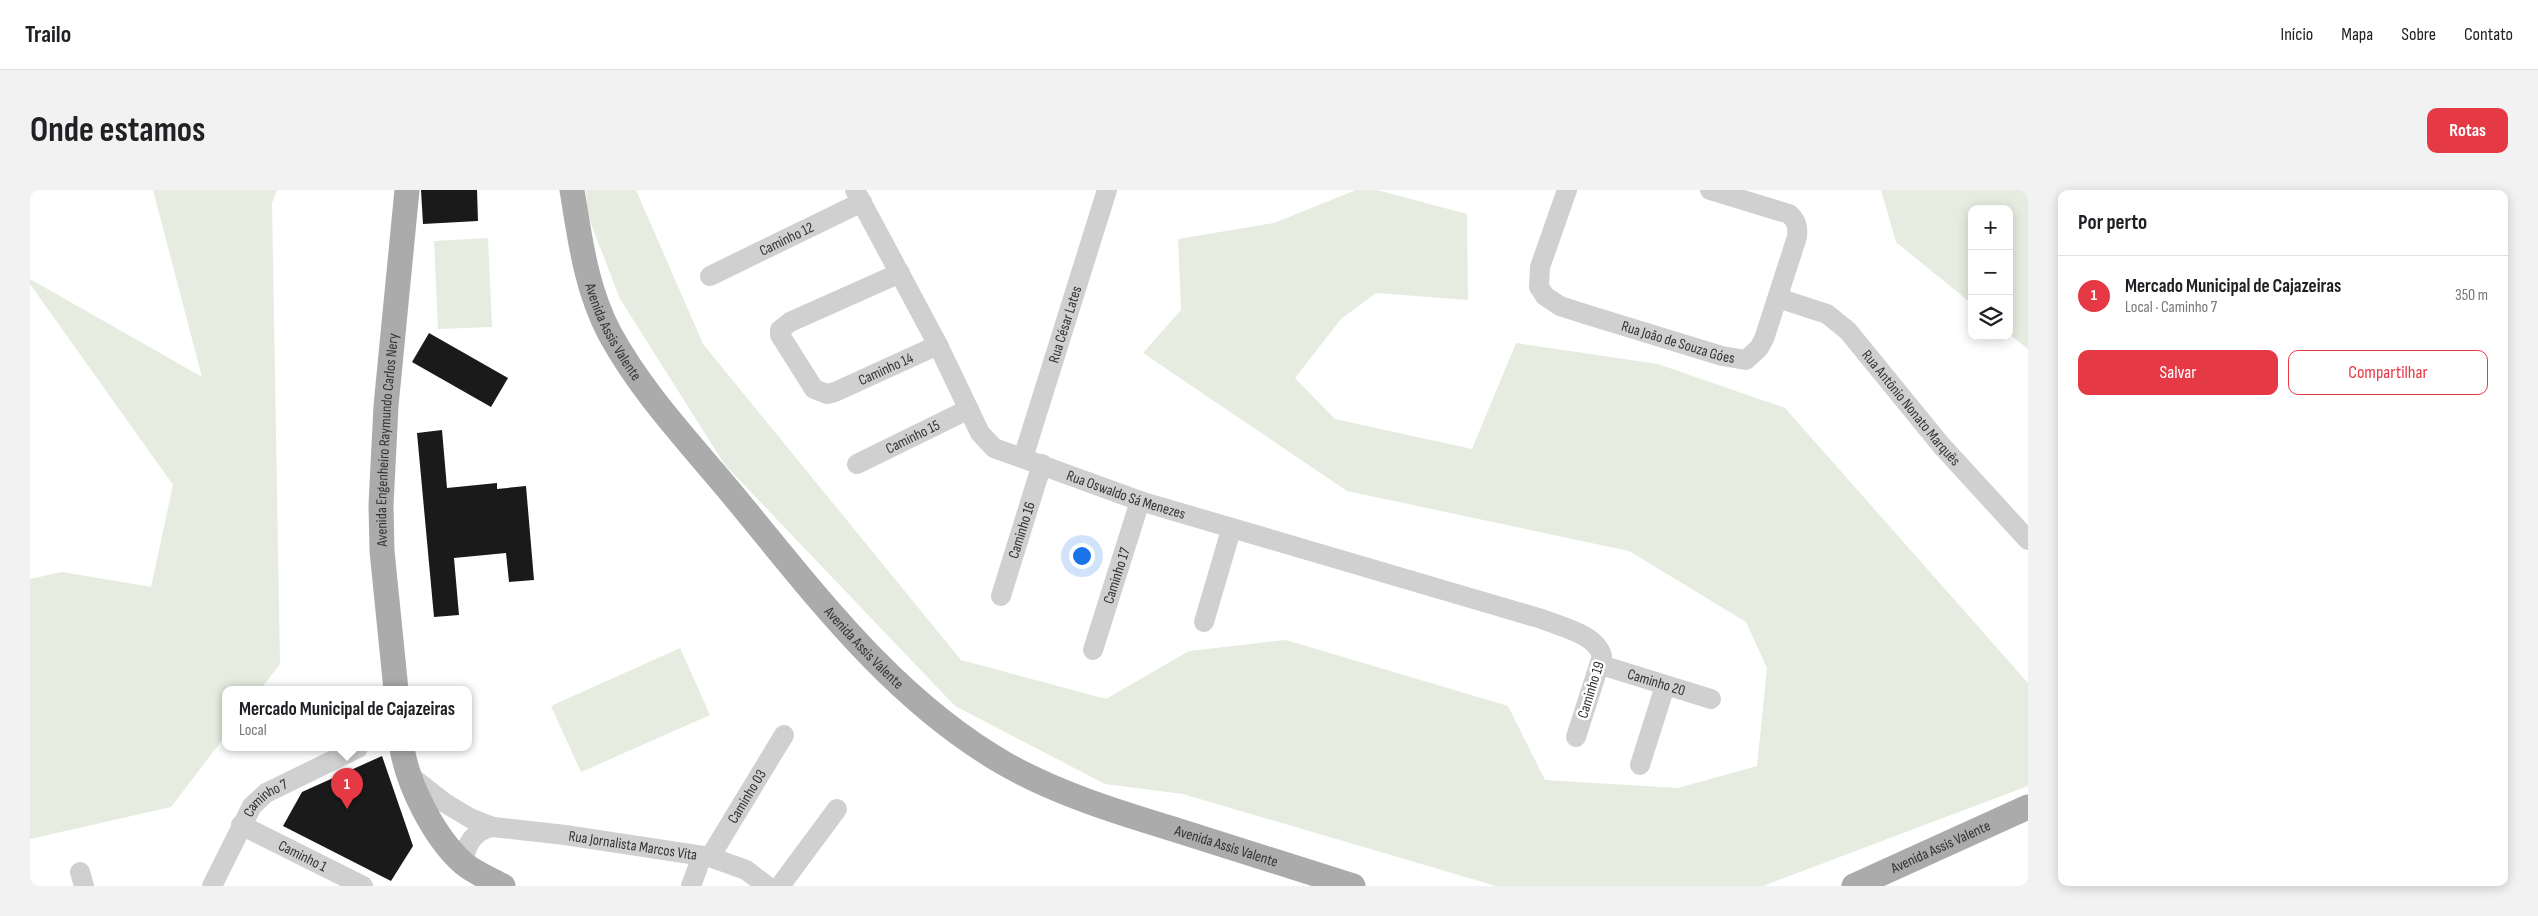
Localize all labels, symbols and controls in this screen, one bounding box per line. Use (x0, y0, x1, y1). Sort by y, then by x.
text: Trailo (25, 20, 71, 49)
text: Início (2281, 24, 2313, 45)
text: Mapa (2341, 24, 2373, 45)
text: Sobre (2401, 24, 2436, 45)
text: Contato (2464, 24, 2513, 45)
button: Rotas (2427, 108, 2508, 153)
text: Onde estamos (30, 109, 206, 152)
map controls (1968, 205, 2013, 340)
button: + (1968, 205, 2013, 250)
text: Por perto (2078, 210, 2147, 235)
street label: Caminho 12 (756, 217, 817, 260)
button: − (1968, 250, 2013, 295)
text: Mercado Municipal de Cajazeiras (2125, 275, 2341, 298)
street label: Avenida Assis Valente (581, 280, 646, 384)
street label: Rua César Lates (1044, 284, 1086, 365)
text: 1 (2091, 286, 2097, 305)
text: 350 m (2455, 286, 2488, 305)
button: layers (1968, 295, 2013, 340)
text: Local · Caminho 7 (2125, 298, 2217, 317)
street label: Rua João de Souza Góes (1619, 316, 1736, 367)
street label: Avenida Engenheiro Raymundo Carlos Nery (372, 332, 403, 548)
street label: Rua Antônio Nonato Marquês (1858, 346, 1965, 470)
street label: Caminho 14 (855, 348, 916, 390)
button: Salvar (2078, 350, 2278, 395)
button: Compartilhar (2288, 350, 2488, 395)
street label: Caminho 15 (882, 415, 943, 458)
street label: Rua Oswaldo Sá Menezes (1064, 466, 1188, 523)
street label: Caminho 16 (1004, 499, 1039, 561)
your location (1069, 543, 1095, 569)
street label: Caminho 17 (1099, 545, 1134, 606)
street label: Avenida Assis Valente (819, 602, 908, 693)
street label: Caminho 19 (1573, 659, 1609, 721)
street label: Caminho 20 (1625, 664, 1688, 700)
popup (222, 686, 472, 751)
text: Mercado Municipal de Cajazeiras (239, 698, 455, 721)
text: Local (239, 721, 267, 740)
street label: Caminho 03 (723, 766, 770, 827)
pin: 1 (331, 768, 363, 809)
street label: Caminho 7 (239, 774, 291, 820)
street label: Avenida Assis Valente (1887, 816, 1993, 878)
street label: Avenida Assis Valente (1172, 820, 1280, 871)
street label: Rua Jornalista Marcos Vita (567, 826, 699, 864)
street label: Caminho 1 (275, 836, 331, 876)

